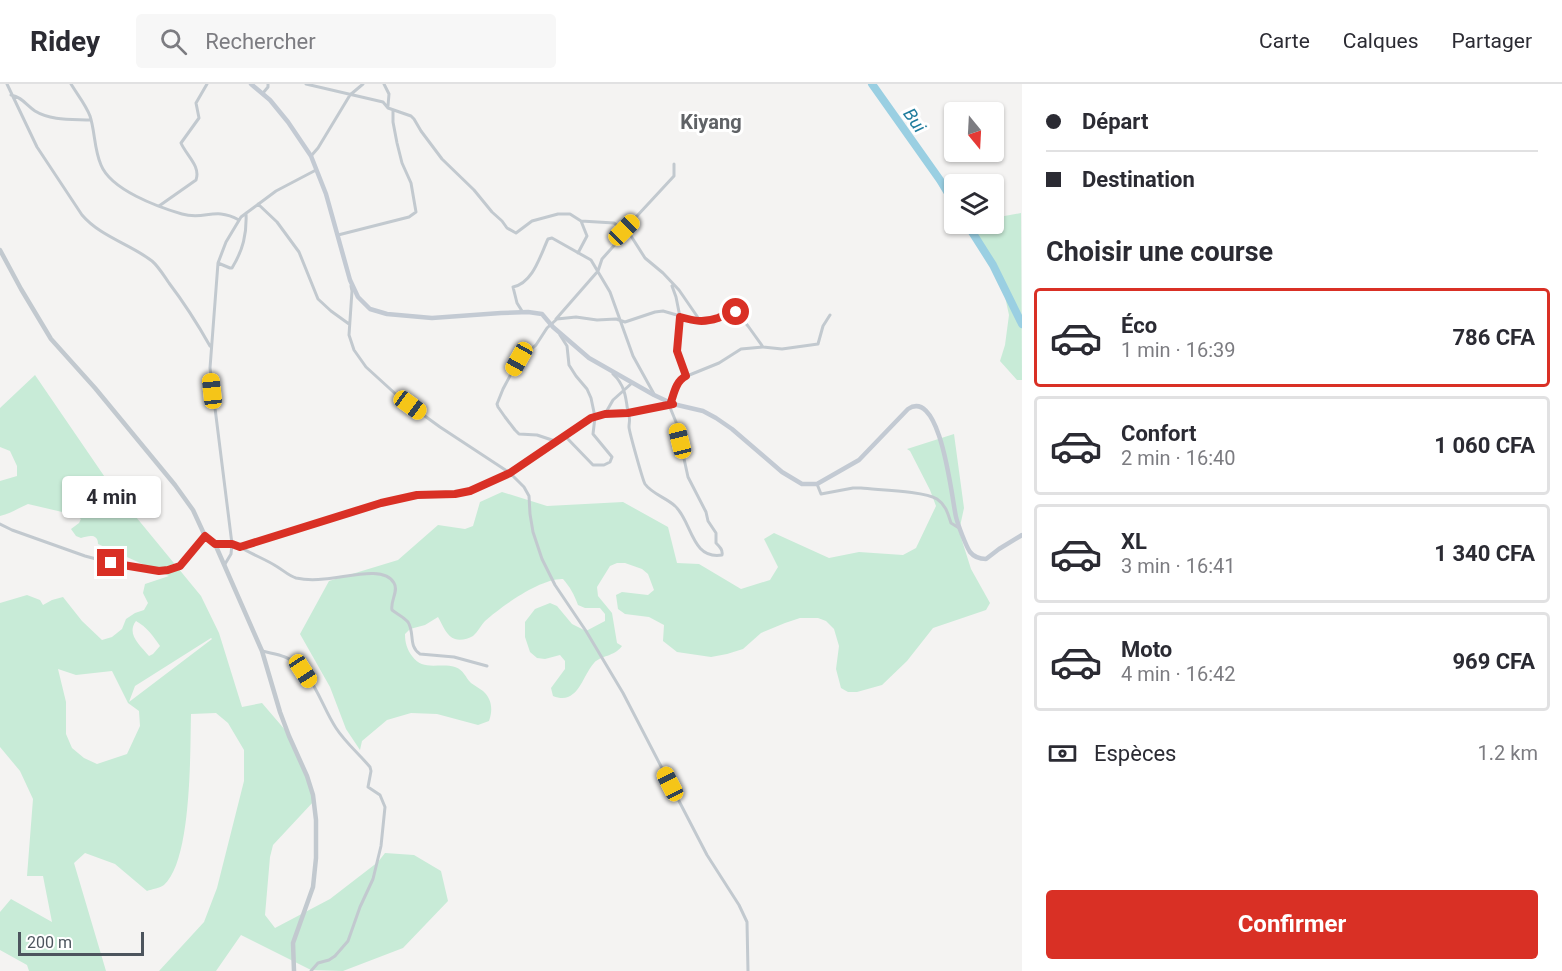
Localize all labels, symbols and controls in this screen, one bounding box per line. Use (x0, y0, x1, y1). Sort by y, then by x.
search box (136, 14, 556, 68)
text: Ridey (30, 25, 100, 58)
icon: search (157, 25, 190, 58)
text: Rechercher (205, 29, 316, 54)
text: Carte (1259, 29, 1310, 53)
text: Calques (1343, 29, 1418, 53)
text: Partager (1451, 29, 1532, 53)
north arrow (944, 102, 1004, 162)
map controls (944, 102, 1004, 234)
water label: Bui (899, 104, 931, 137)
text: Départ (1082, 109, 1148, 134)
district label: Kiyang (680, 110, 742, 134)
text: Destination (1082, 167, 1195, 192)
button: layers (944, 174, 1004, 234)
car (605, 211, 643, 249)
text: Choisir une course (1046, 236, 1273, 268)
route start (722, 298, 749, 325)
icon: car (1049, 311, 1103, 365)
text: Éco (1121, 313, 1157, 338)
text: 786 CFA (1452, 325, 1535, 350)
text: 1 min · 16:39 (1121, 338, 1236, 362)
car (502, 339, 536, 379)
car (201, 372, 223, 410)
car (390, 387, 430, 423)
icon: car (1049, 419, 1103, 473)
car (667, 421, 693, 461)
text: Confort (1121, 421, 1196, 446)
text: 1 060 CFA (1434, 433, 1535, 458)
text: 2 min · 16:40 (1121, 446, 1236, 470)
callout: 4 min (62, 476, 160, 518)
text: 4 min (86, 485, 137, 509)
icon: car (1049, 527, 1103, 581)
text: XL (1121, 529, 1147, 554)
text: 1 340 CFA (1434, 541, 1535, 566)
route end (97, 549, 124, 576)
text: 3 min · 16:41 (1121, 554, 1236, 578)
icon: car (1049, 635, 1103, 689)
text: Moto (1121, 637, 1172, 662)
text: 969 CFA (1452, 649, 1535, 674)
car (286, 651, 320, 691)
text: 4 min · 16:42 (1121, 662, 1236, 686)
icon: cash (1046, 737, 1079, 770)
text: Espèces (1094, 741, 1176, 766)
text: 1.2 km (1478, 741, 1538, 765)
car (654, 764, 686, 804)
button: Confirmer (1046, 890, 1538, 959)
scale bar (18, 929, 144, 956)
text: 200 m (27, 933, 72, 952)

